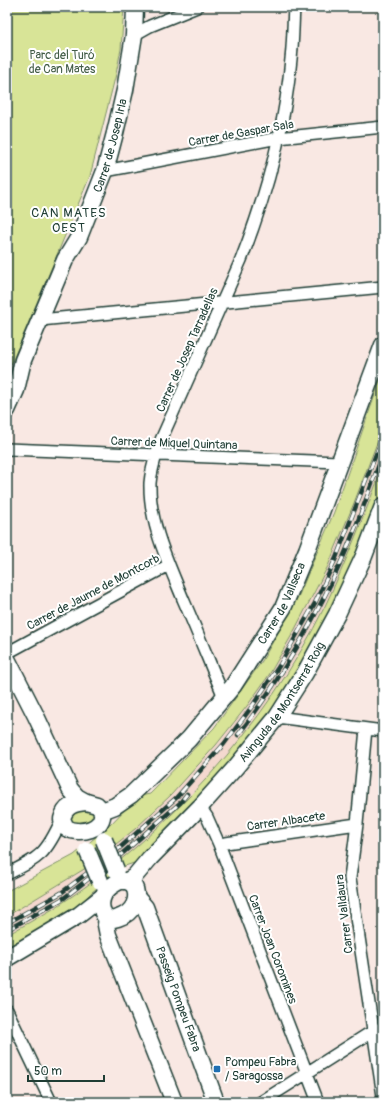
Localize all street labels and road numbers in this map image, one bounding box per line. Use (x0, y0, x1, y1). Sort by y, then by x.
street label: Carrer de Josep Irla (90, 97, 131, 195)
street label: Carrer de Gaspar Sala (187, 117, 295, 150)
street label: Carrer de Josep Tarradellas (153, 285, 222, 415)
street label: Carrer de Miquel Quintana (110, 434, 238, 453)
street label: Carrer de Jaume de Montcorb (24, 551, 162, 634)
street label: Carrer de Vallseca (255, 560, 309, 647)
street label: Avinguda de Montserrat Roig (236, 639, 328, 765)
street label: Carrer Albacete (246, 809, 326, 834)
street label: Carrer Valldaura (332, 873, 357, 954)
street label: Carrer Joan Coromines (245, 893, 300, 1006)
street label: Passeig Pompeu Fabra (152, 945, 204, 1054)

